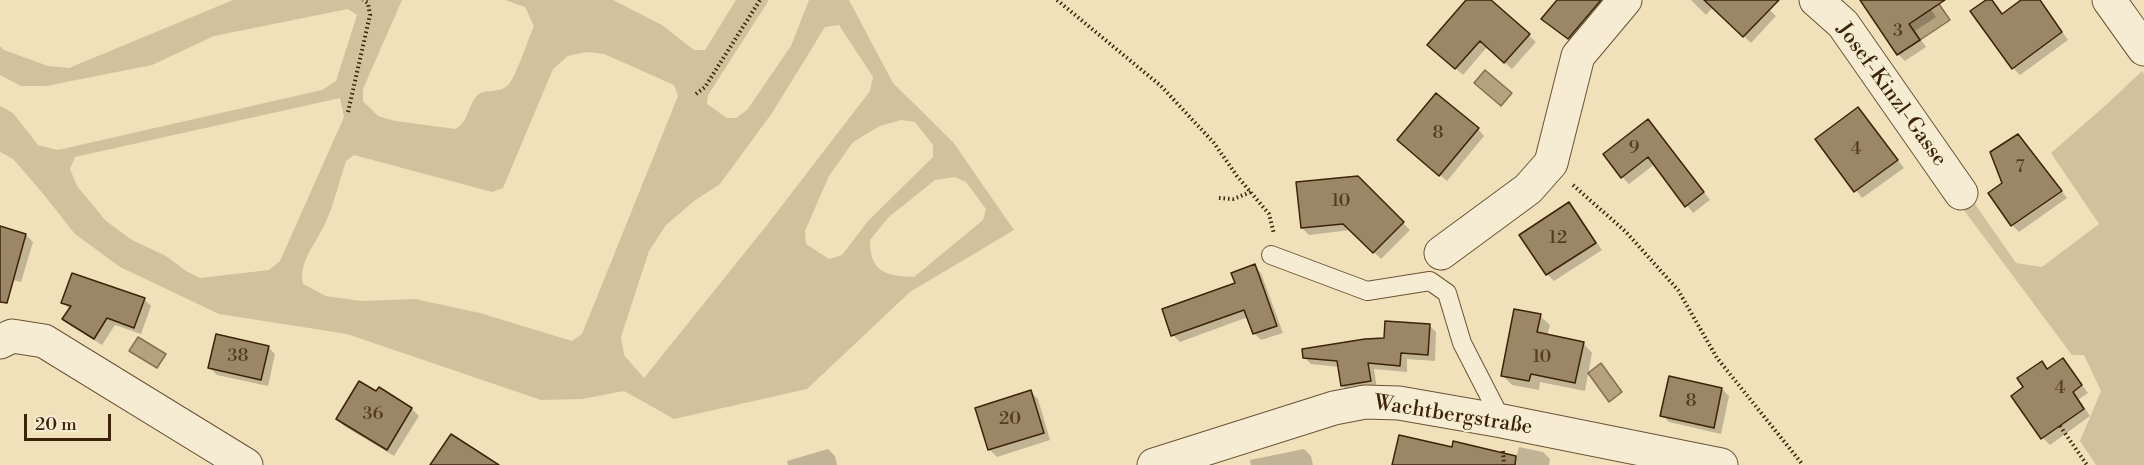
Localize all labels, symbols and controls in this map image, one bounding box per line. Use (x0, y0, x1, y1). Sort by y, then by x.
street label: Josef-Kinzl-Gasse (1830, 18, 1952, 172)
house number: 3 (1893, 21, 1903, 43)
house number: 8 (1432, 123, 1444, 145)
house number: 9 (1629, 138, 1639, 160)
house number: 4 (1851, 139, 1861, 161)
house number: 7 (2015, 157, 2025, 179)
house number: 10 (1331, 191, 1351, 213)
house number: 12 (1549, 228, 1567, 250)
house number: 38 (228, 346, 248, 368)
house number: 10 (1532, 347, 1552, 369)
house number: 4 (2055, 378, 2065, 400)
street label: Wachtbergstraße (1372, 391, 1534, 441)
house number: 8 (1685, 391, 1697, 413)
scale bar (27, 402, 114, 440)
house number: 36 (363, 404, 383, 426)
house number: 20 (999, 409, 1021, 431)
text: 20 m (35, 413, 77, 436)

